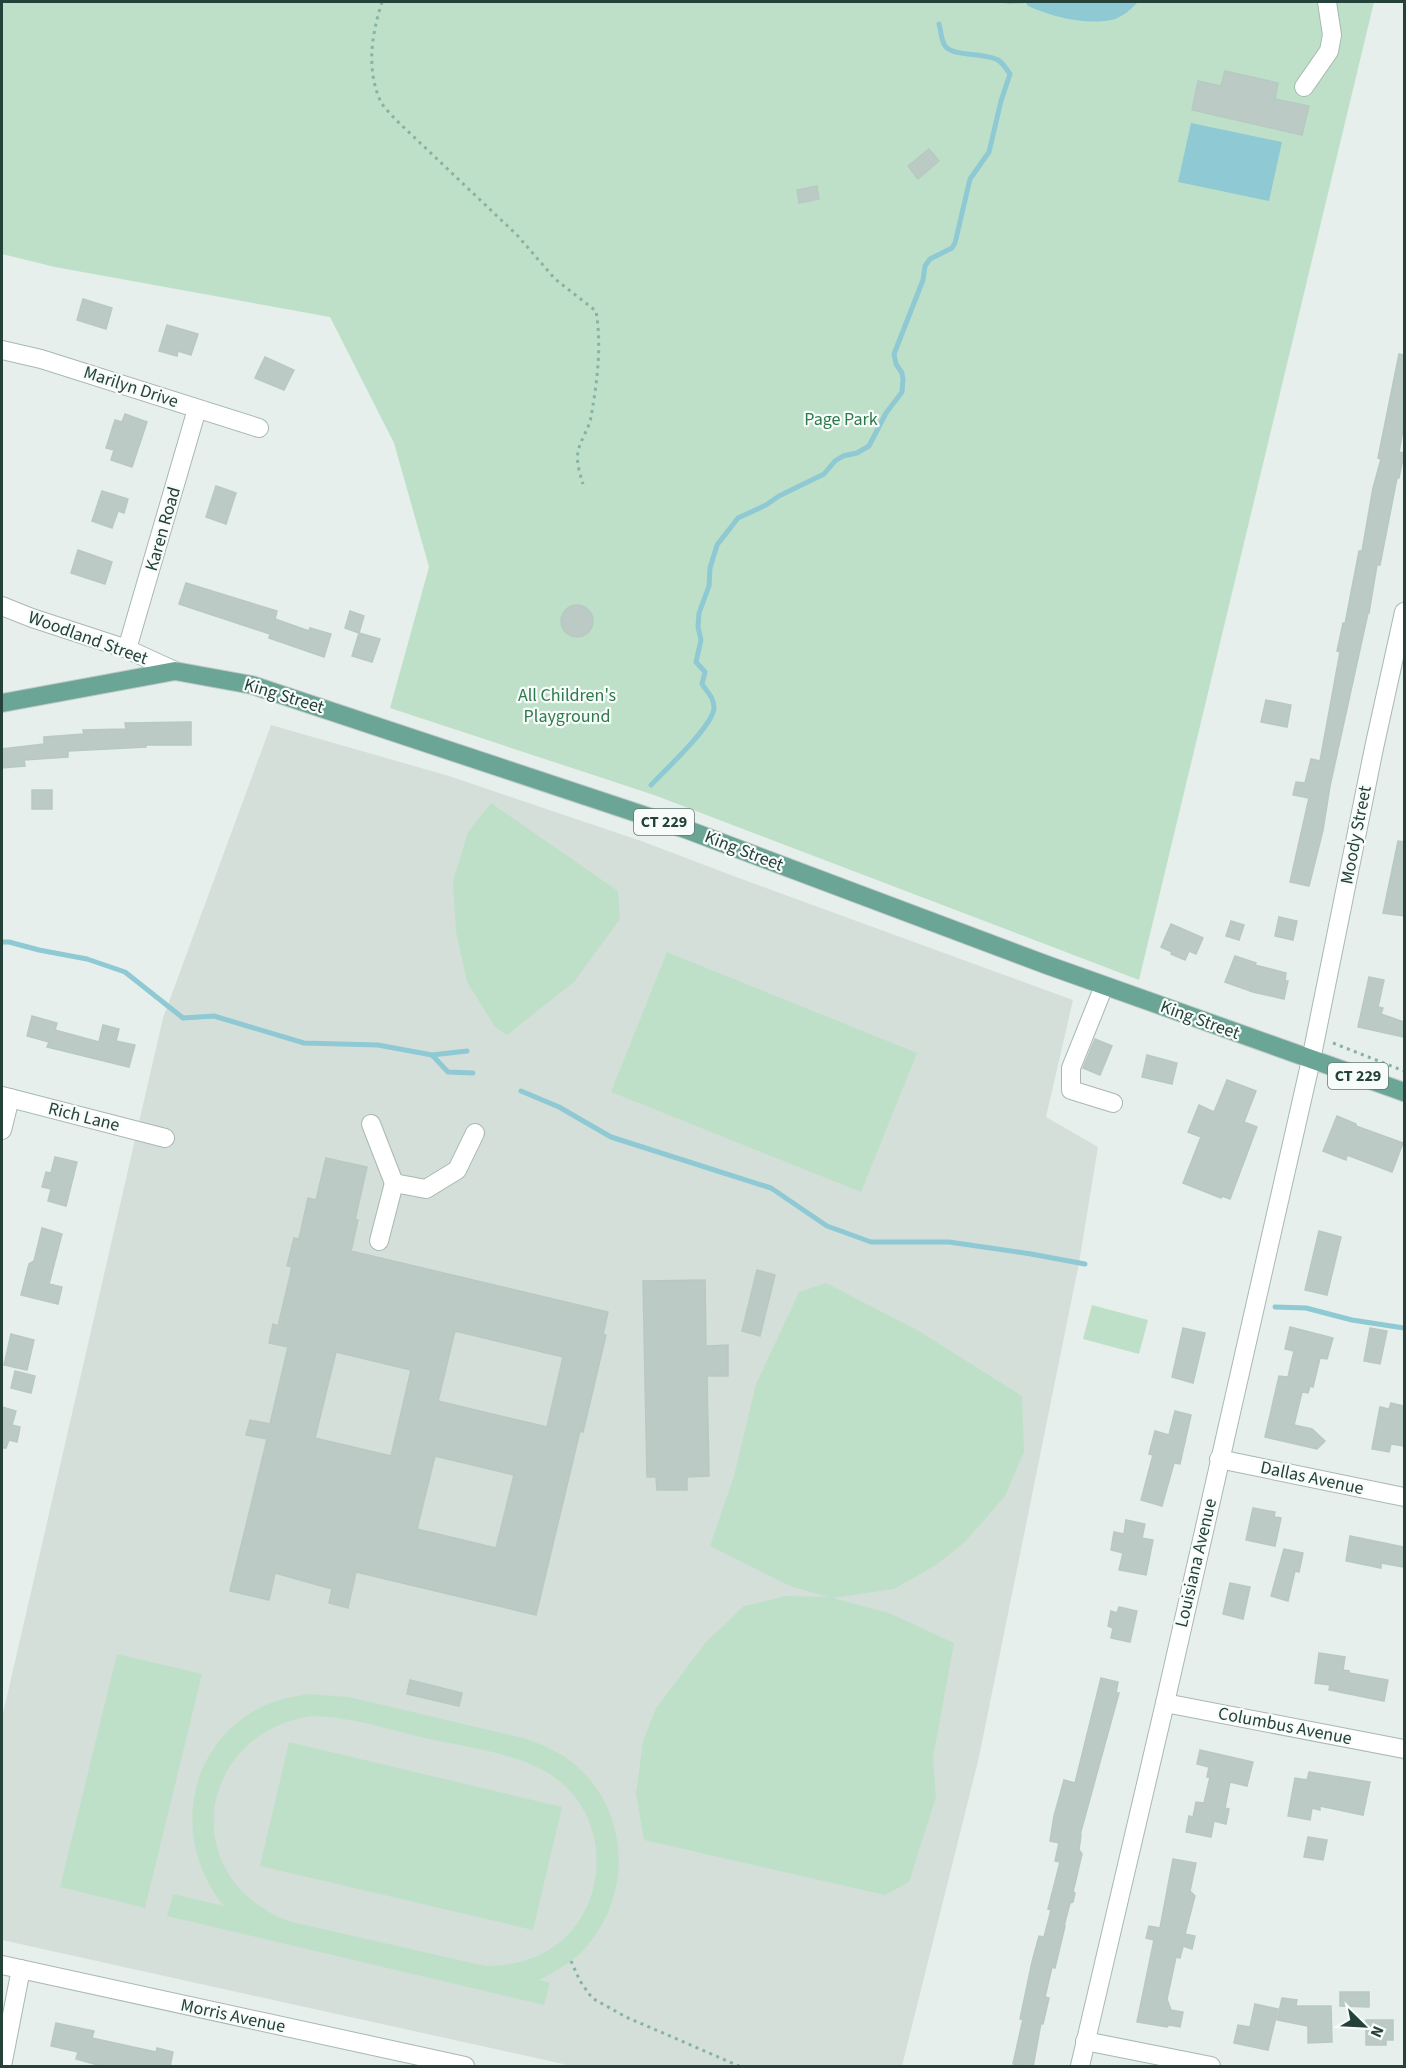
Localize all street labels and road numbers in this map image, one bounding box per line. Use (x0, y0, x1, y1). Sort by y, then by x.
street label: Marilyn Drive (80, 360, 182, 414)
street label: Karen Road (139, 484, 187, 574)
street label: Woodland Street (25, 605, 151, 671)
street label: King Street (241, 672, 327, 720)
street label: Moody Street (1334, 784, 1378, 886)
road number: CT 229 (634, 809, 694, 835)
street label: King Street (701, 825, 787, 877)
street label: King Street (1157, 994, 1243, 1046)
road number: CT 229 (1328, 1063, 1388, 1089)
street label: Rich Lane (46, 1096, 122, 1138)
street label: Dallas Avenue (1258, 1455, 1366, 1501)
street label: Louisiana Avenue (1169, 1496, 1223, 1630)
street label: Columbus Avenue (1216, 1701, 1354, 1751)
street label: Morris Avenue (178, 1993, 288, 2039)

